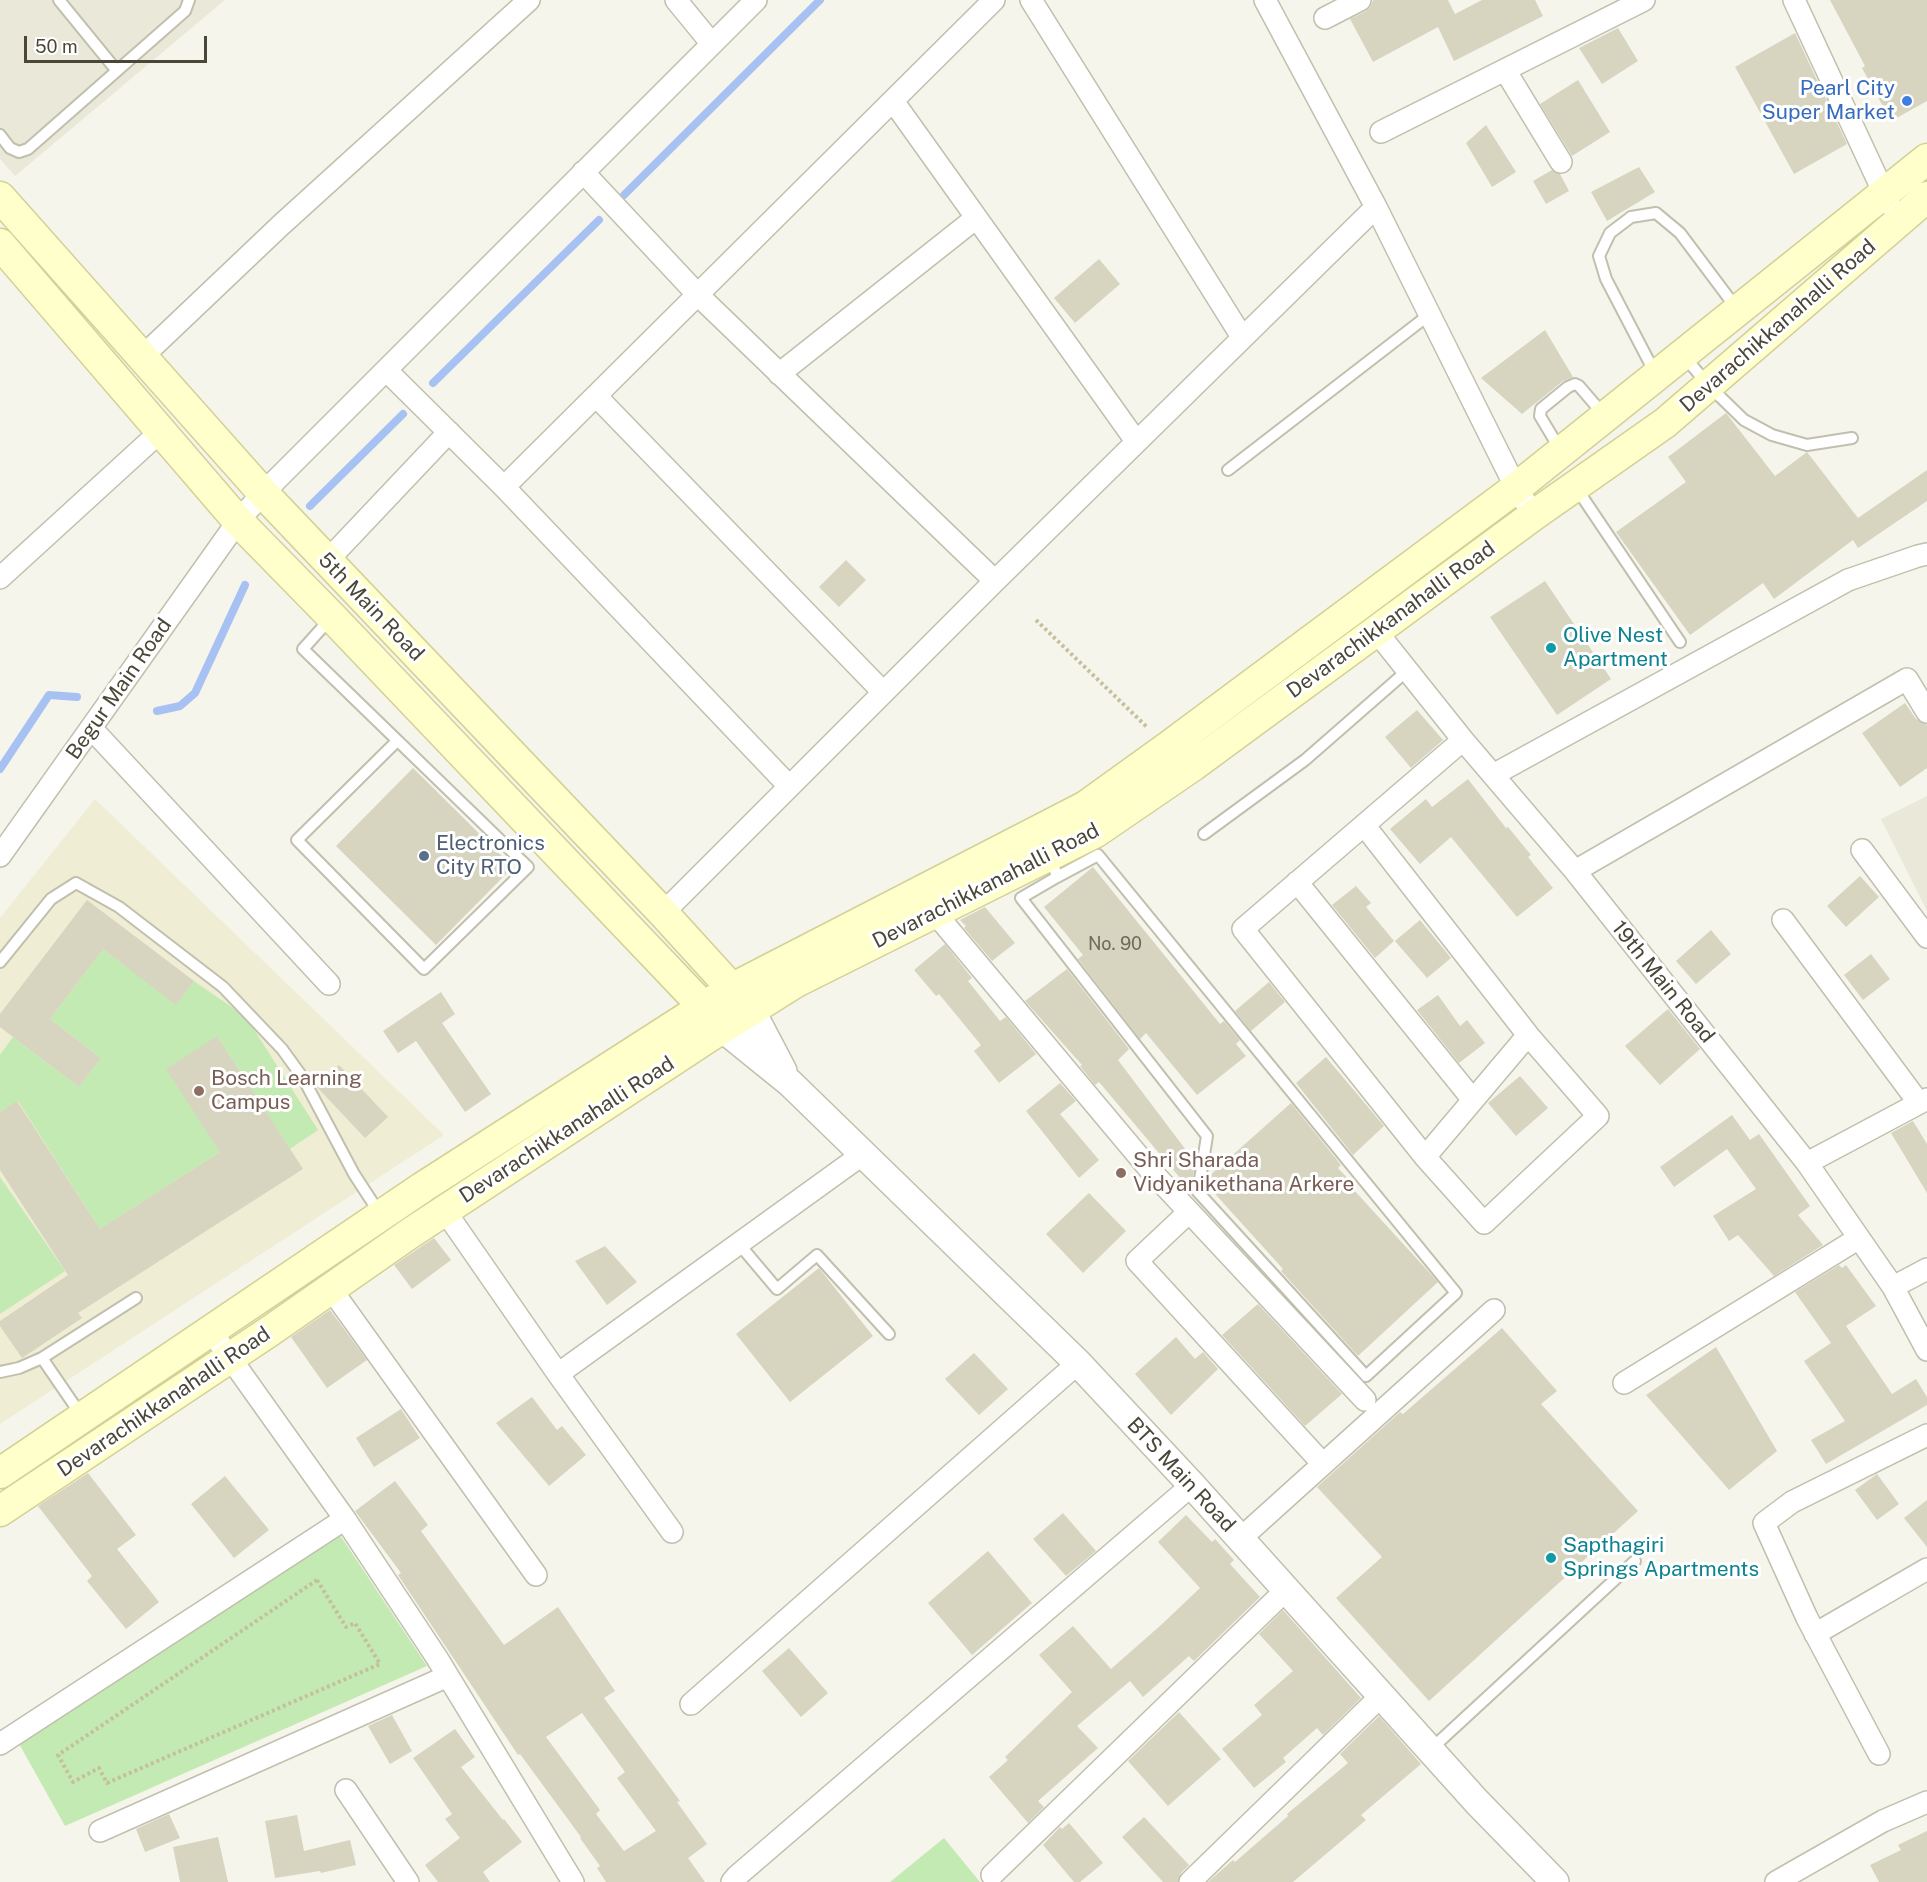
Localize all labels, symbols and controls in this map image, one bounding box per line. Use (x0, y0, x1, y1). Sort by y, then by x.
scale bar (27, 24, 210, 62)
text: 50 m (35, 36, 78, 57)
place label: Pearl City Super Market (1762, 76, 1895, 126)
marker: Pearl City Super Market (1900, 94, 1914, 108)
street label: Devarachikkanahalli Road (1675, 234, 1881, 418)
street label: Devarachikkanahalli Road (1282, 536, 1500, 704)
street label: 5th Main Road (313, 547, 429, 667)
street label: Begur Main Road (61, 613, 177, 765)
place label: Olive Nest Apartment (1563, 623, 1668, 673)
marker: Olive Nest Apartment (1544, 641, 1558, 655)
street label: Devarachikkanahalli Road (868, 818, 1104, 954)
place label: Electronics City RTO (436, 831, 545, 881)
marker: Electronics City RTO (417, 849, 431, 863)
street label: 19th Main Road (1606, 916, 1720, 1048)
house number: No. 90 (1088, 933, 1142, 955)
street label: Devarachikkanahalli Road (455, 1051, 679, 1209)
place label: Bosch Learning Campus (211, 1066, 362, 1116)
marker: Bosch Learning Campus (192, 1084, 206, 1098)
place label: Shri Sharada Vidyanikethana Arkere (1133, 1148, 1355, 1198)
marker: Shri Sharada Vidyanikethana Arkere (1114, 1166, 1128, 1180)
street label: Devarachikkanahalli Road (53, 1321, 275, 1483)
street label: BTS Main Road (1121, 1412, 1241, 1538)
place label: Sapthagiri Springs Apartments (1563, 1533, 1759, 1583)
marker: Sapthagiri Springs Apartments (1544, 1551, 1558, 1565)

